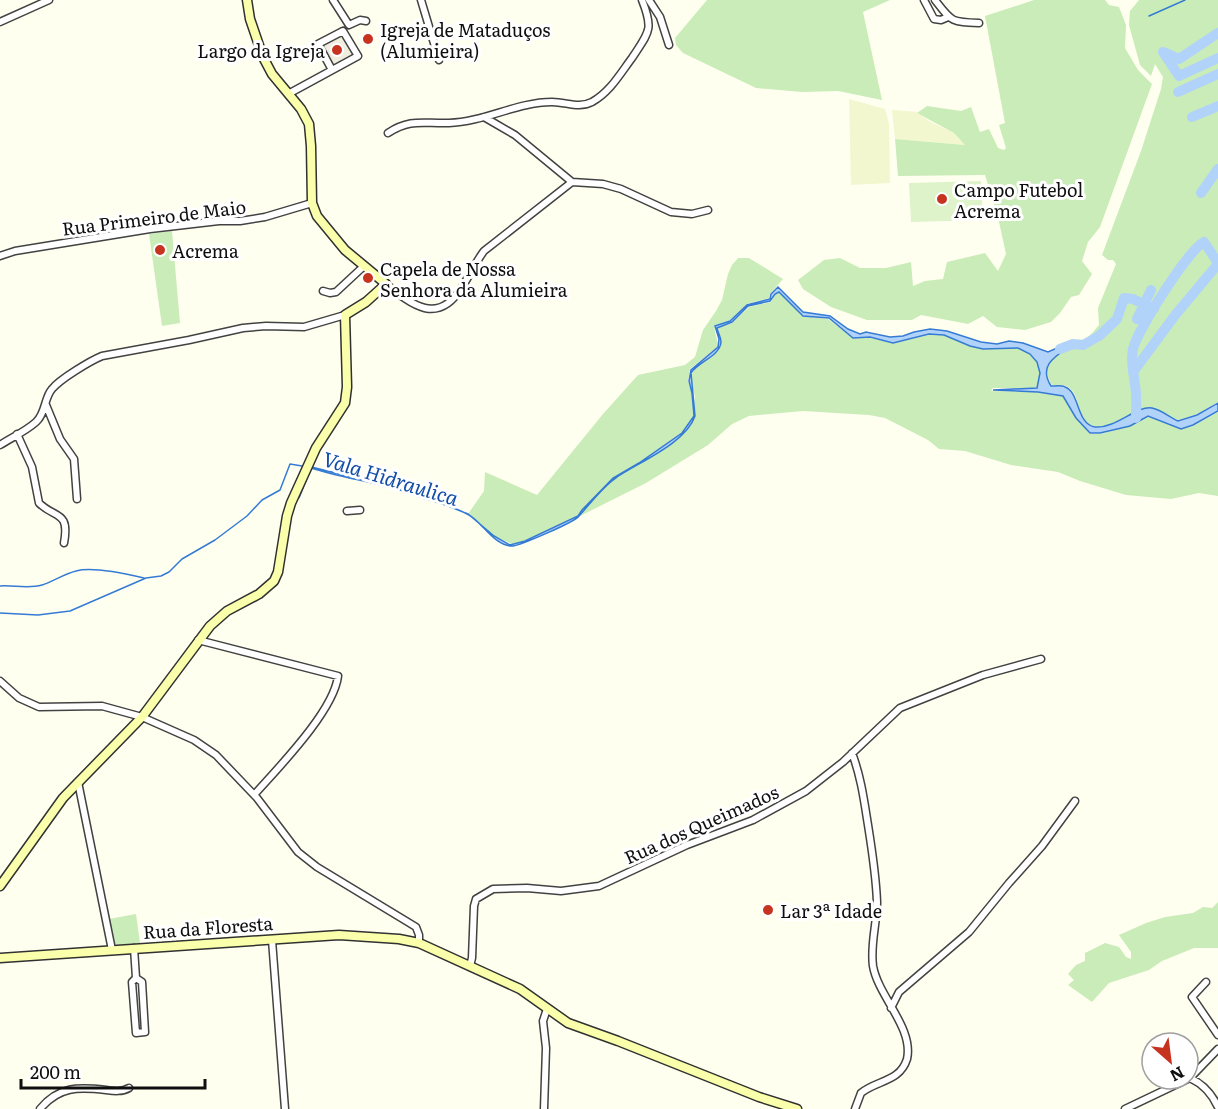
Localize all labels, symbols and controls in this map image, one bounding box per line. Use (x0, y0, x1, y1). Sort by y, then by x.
place label: Igreja de Mataduços (Alumieira) (380, 16, 550, 64)
marker: Igreja de Mataduços (Alumieira) (361, 32, 375, 46)
place label: Largo da Igreja (197, 37, 325, 64)
marker: Largo da Igreja (330, 43, 344, 57)
place label: Campo Futebol Acrema (954, 176, 1083, 224)
street label: Rua Primeiro de Maio (60, 192, 248, 242)
marker: Campo Futebol Acrema (935, 192, 949, 206)
place label: Acrema (172, 237, 239, 264)
marker: Acrema (153, 243, 167, 257)
place label: Capela de Nossa Senhora da Alumieira (380, 255, 568, 303)
marker: Capela de Nossa Senhora da Alumieira (361, 271, 375, 285)
water label: Vala Hidraulica (320, 442, 463, 512)
street label: Rua dos Queimados (619, 778, 783, 870)
place label: Lar 3ª Idade (780, 897, 882, 924)
marker: Lar 3ª Idade (761, 903, 775, 917)
street label: Rua da Floresta (142, 909, 274, 945)
north arrow (1140, 1031, 1200, 1091)
scale bar (21, 1052, 206, 1090)
text: 200 m (30, 1058, 81, 1085)
text: N (1166, 1061, 1189, 1089)

